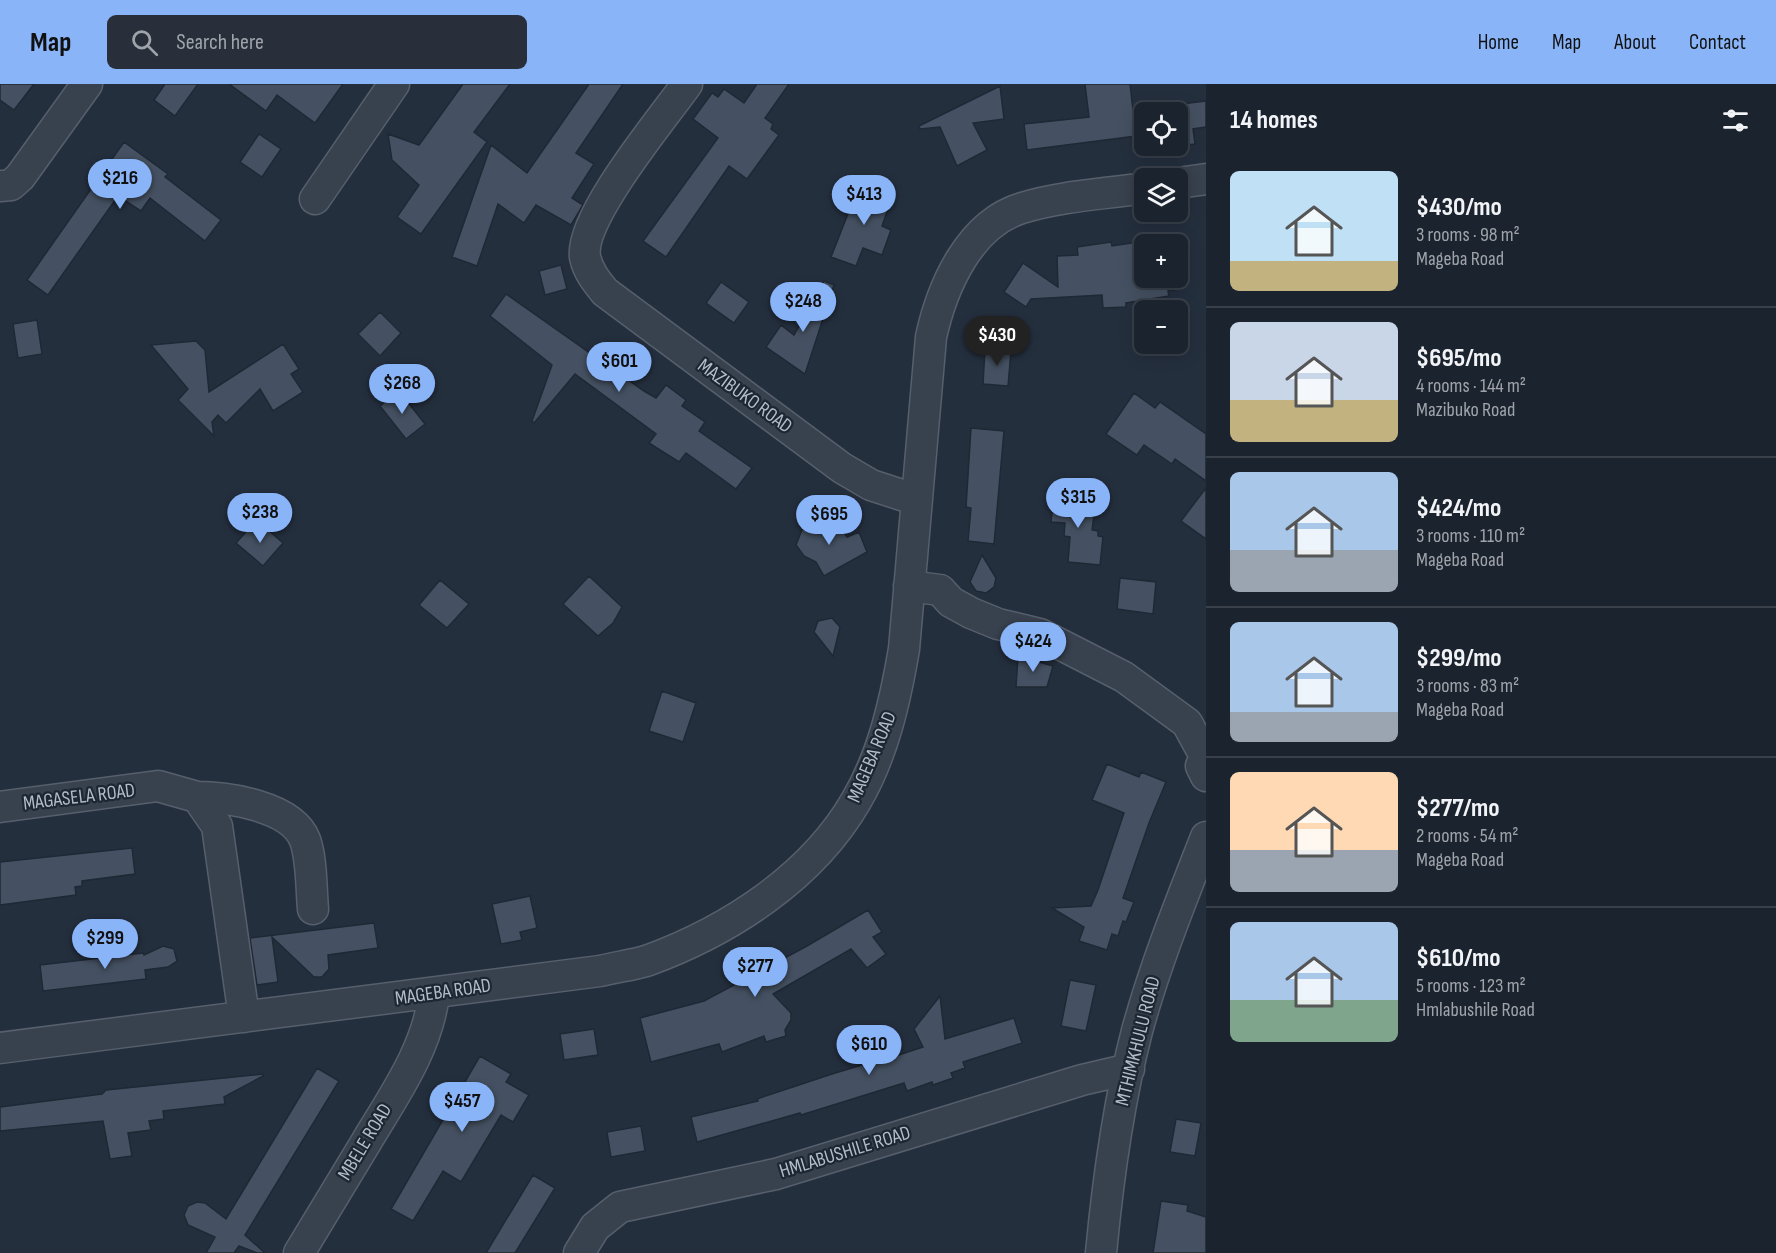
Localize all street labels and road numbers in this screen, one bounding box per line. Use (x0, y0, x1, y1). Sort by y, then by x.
street label: MAZIBUKO ROAD (693, 354, 797, 438)
street label: MAGEBA ROAD (842, 708, 902, 806)
street label: MAGASELA ROAD (22, 778, 136, 816)
street label: MAGEBA ROAD (394, 973, 492, 1011)
street label: MTHIMKHULU ROAD (1110, 974, 1166, 1108)
street label: MBELE ROAD (333, 1099, 397, 1185)
street label: HMLABUSHILE ROAD (777, 1121, 913, 1183)

